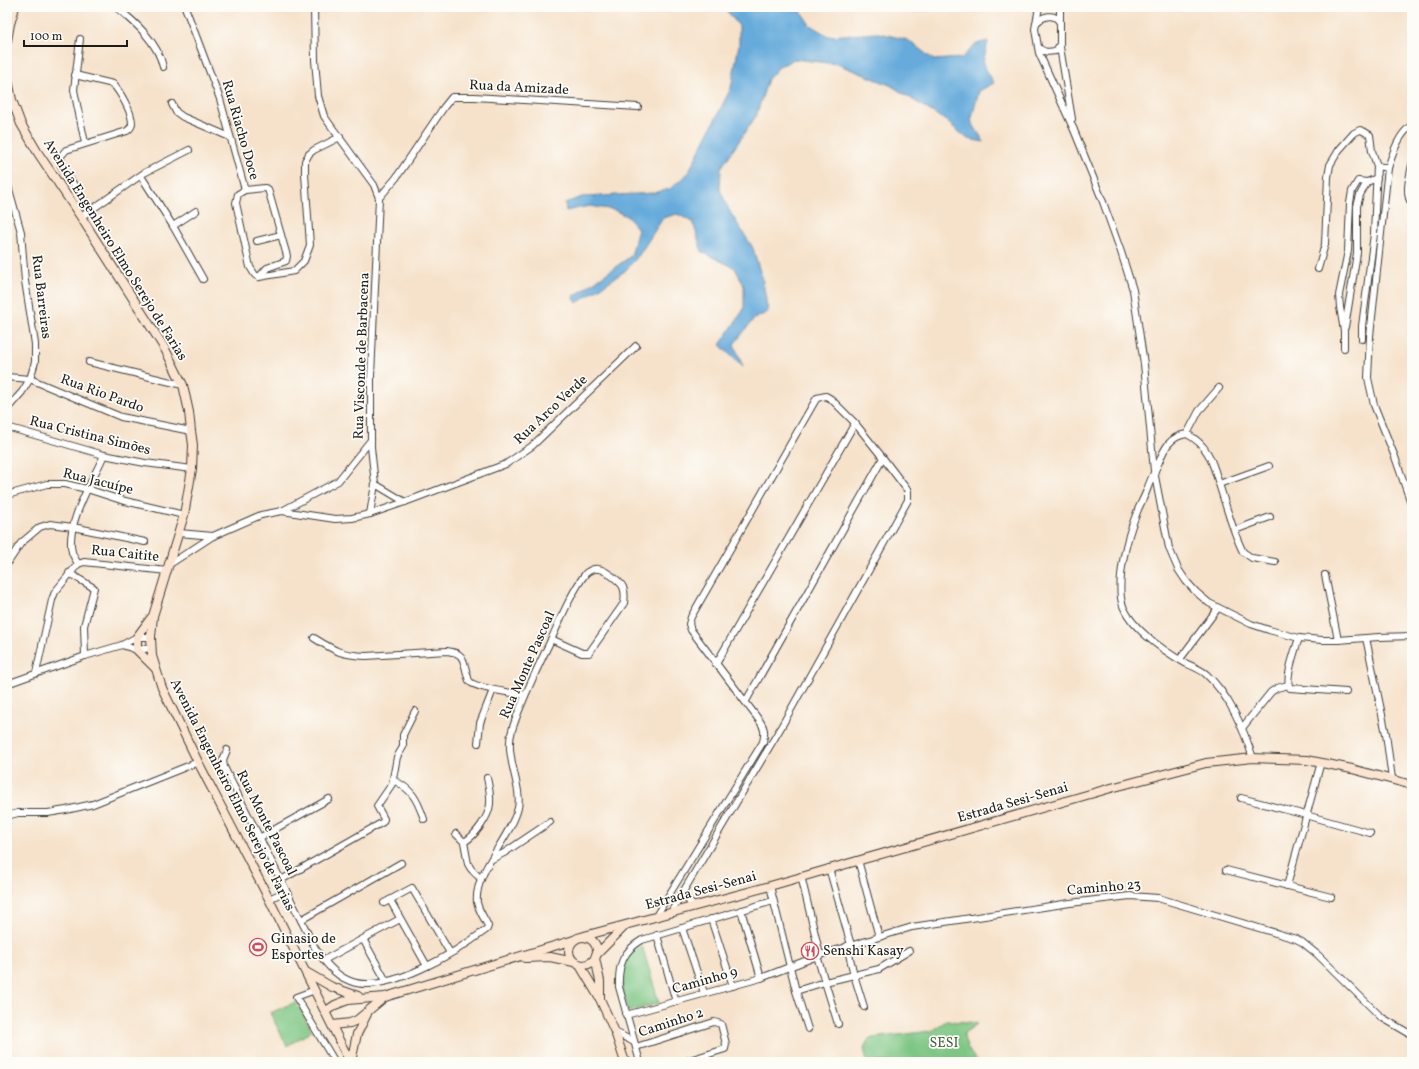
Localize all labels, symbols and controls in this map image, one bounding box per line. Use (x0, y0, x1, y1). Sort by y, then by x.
scale bar (24, 22, 127, 48)
text: 100 m (30, 29, 63, 45)
street label: Rua da Amizade (469, 76, 570, 100)
street label: Rua Riacho Doce (217, 78, 263, 183)
street label: Avenida Engenheiro Elmo Serejo de Farias (39, 135, 191, 365)
street label: Rua Barreiras (26, 254, 56, 340)
street label: Rua Visconde de Barbacena (350, 272, 374, 440)
street label: Rua Rio Pardo (58, 370, 146, 418)
street label: Rua Arco Verde (510, 371, 592, 449)
street label: Rua Cristina Simões (27, 412, 153, 460)
street label: Rua Jacuípe (61, 464, 136, 500)
street label: Rua Caitite (90, 541, 160, 567)
street label: Rua Monte Pascoal (496, 608, 560, 722)
street label: Avenida Engenheiro Elmo Serejo de Farias (165, 676, 299, 914)
street label: Rua Monte Pascoal (231, 767, 301, 879)
street label: Estrada Sesi-Senai (956, 778, 1070, 828)
street label: Estrada Sesi-Senai (643, 867, 759, 915)
street label: Caminho 23 (1066, 875, 1142, 901)
place label: Ginasio de Esportes (271, 930, 336, 965)
sports icon: Ginasio de Esportes (248, 937, 268, 957)
restaurant icon: Senshi Kasay (800, 941, 820, 961)
place label: Senshi Kasay (823, 942, 904, 961)
street label: Caminho 9 (670, 963, 740, 999)
street label: Caminho 2 (636, 1004, 706, 1042)
park label: SESI (930, 1034, 958, 1053)

